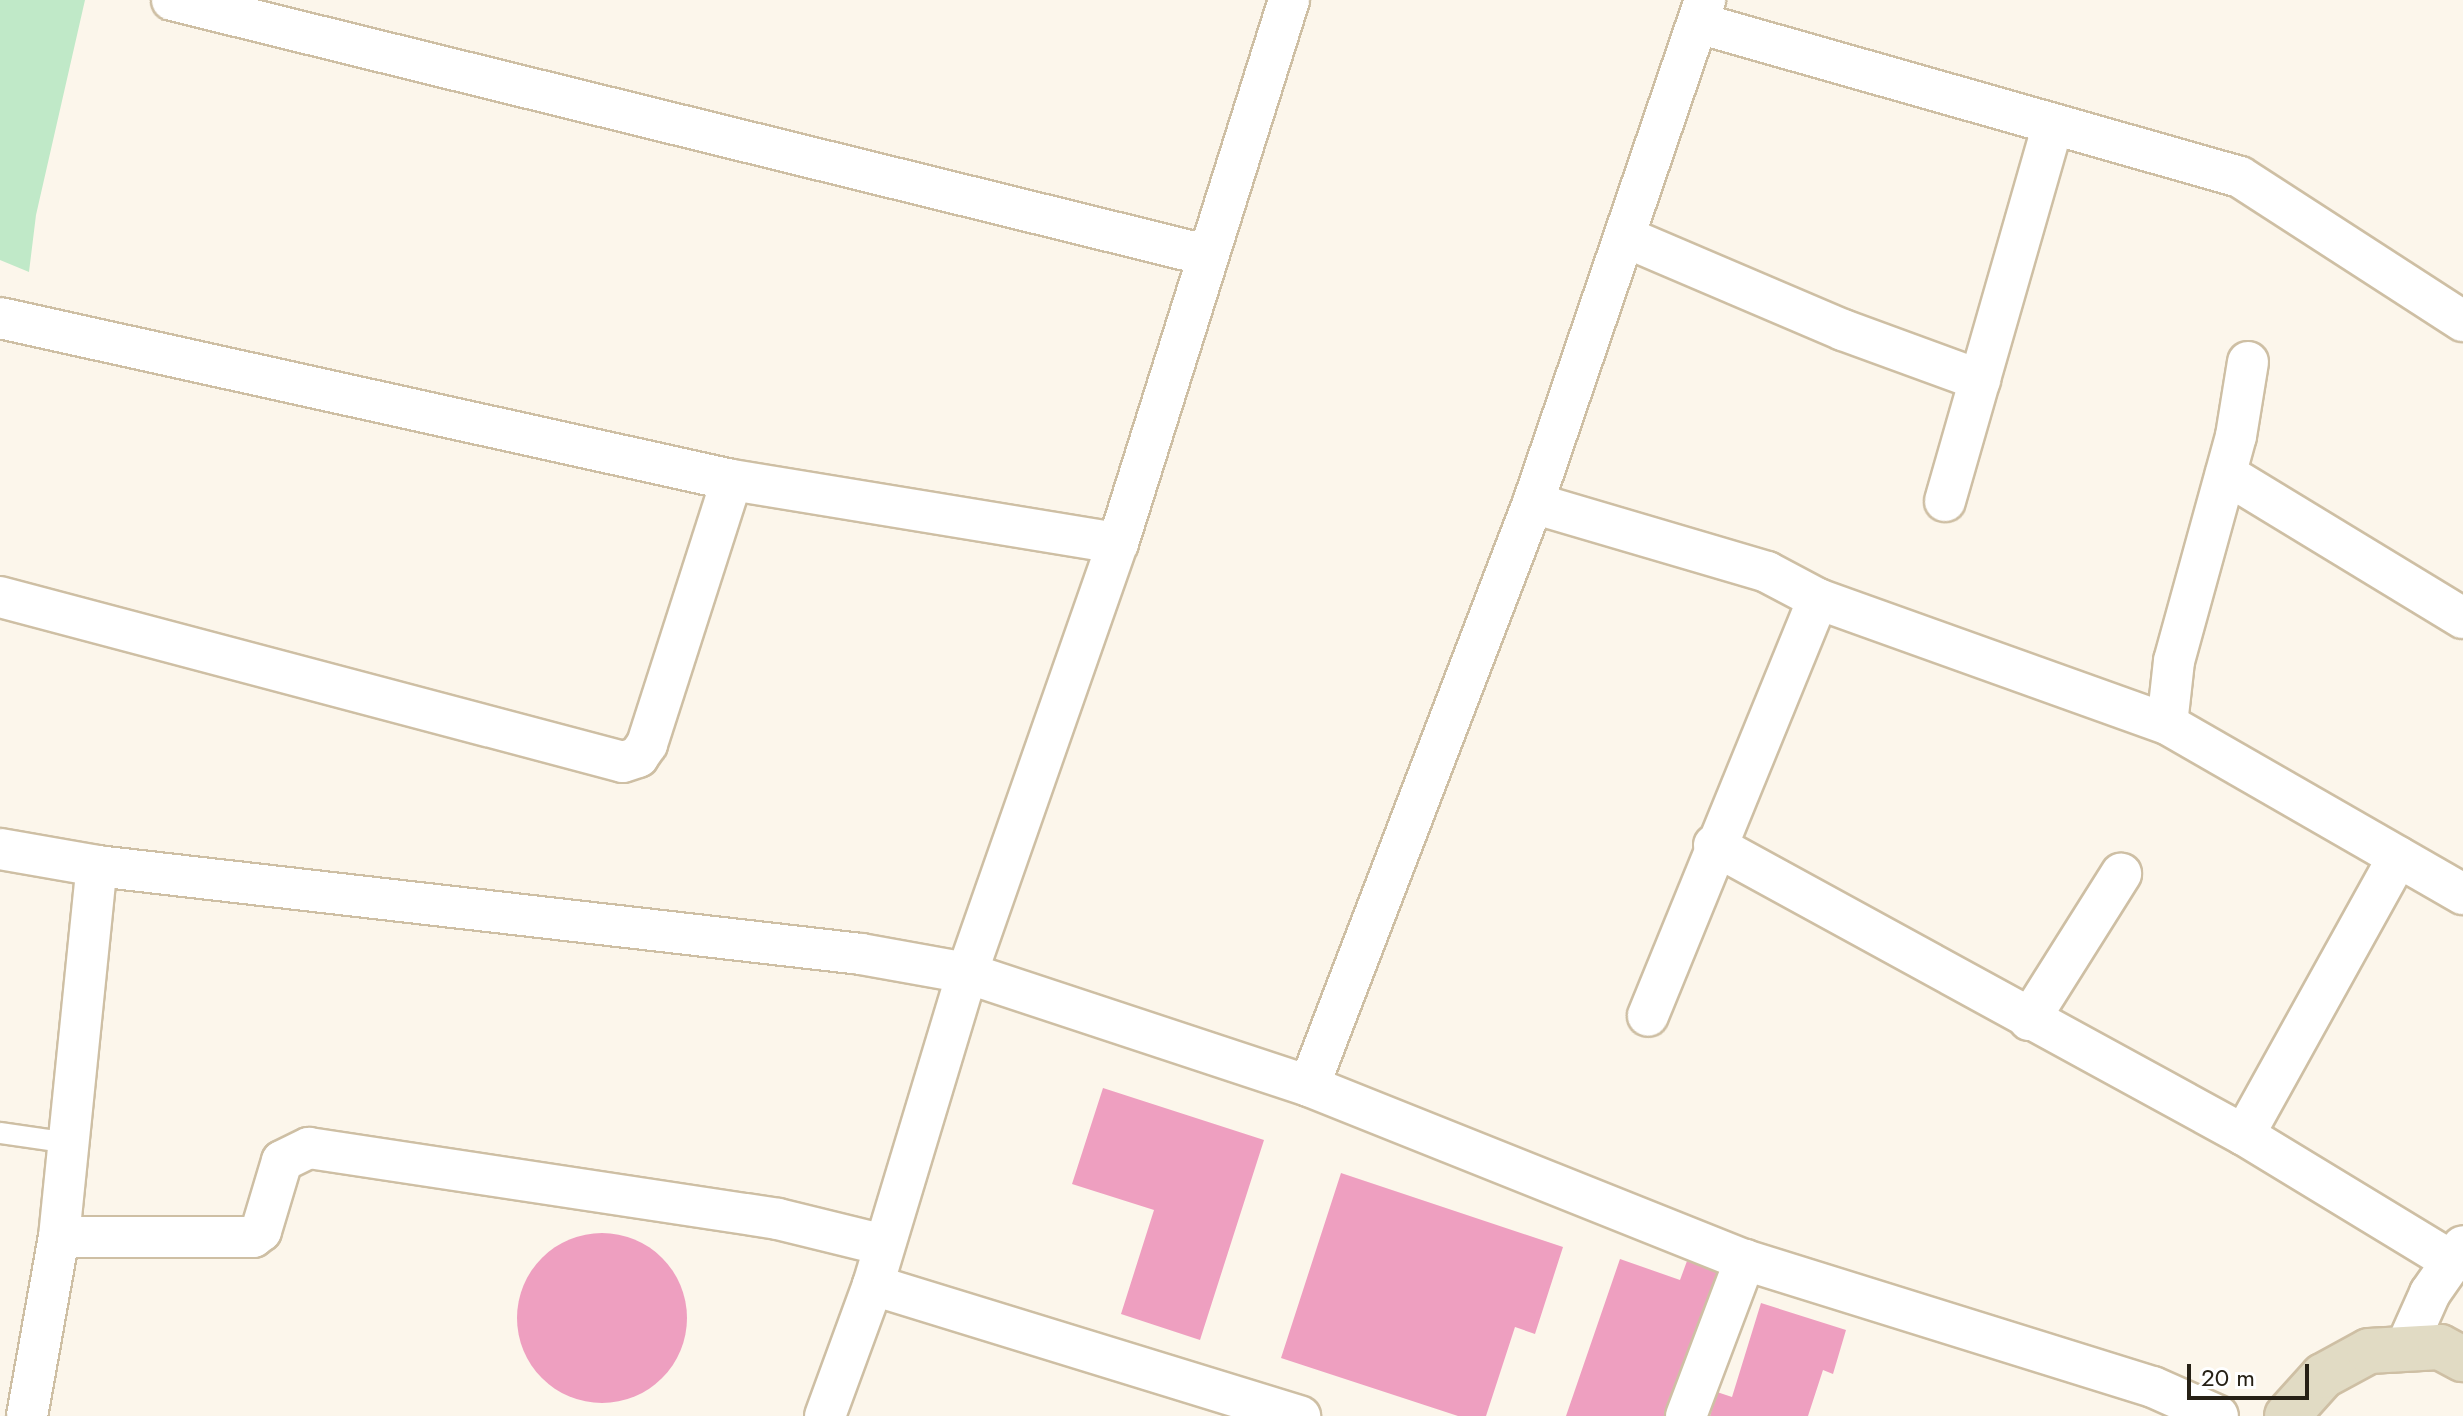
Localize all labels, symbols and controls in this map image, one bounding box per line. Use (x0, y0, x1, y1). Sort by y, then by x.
scale bar (2191, 1348, 2313, 1398)
text: 20 m (2201, 1360, 2255, 1395)

